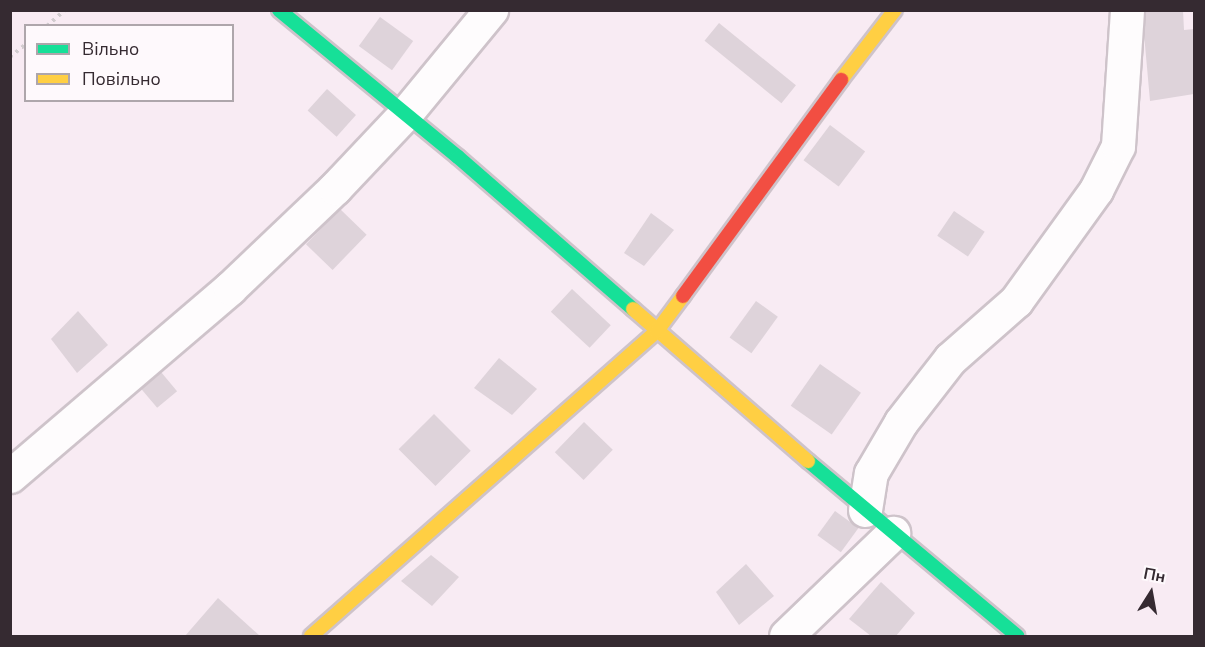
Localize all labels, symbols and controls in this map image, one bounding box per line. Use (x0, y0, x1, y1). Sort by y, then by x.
legend (24, 24, 234, 102)
text: Вільно (82, 37, 139, 61)
text: Повільно (82, 67, 161, 91)
text: Пн (1142, 562, 1167, 588)
north arrow (1121, 563, 1181, 623)

